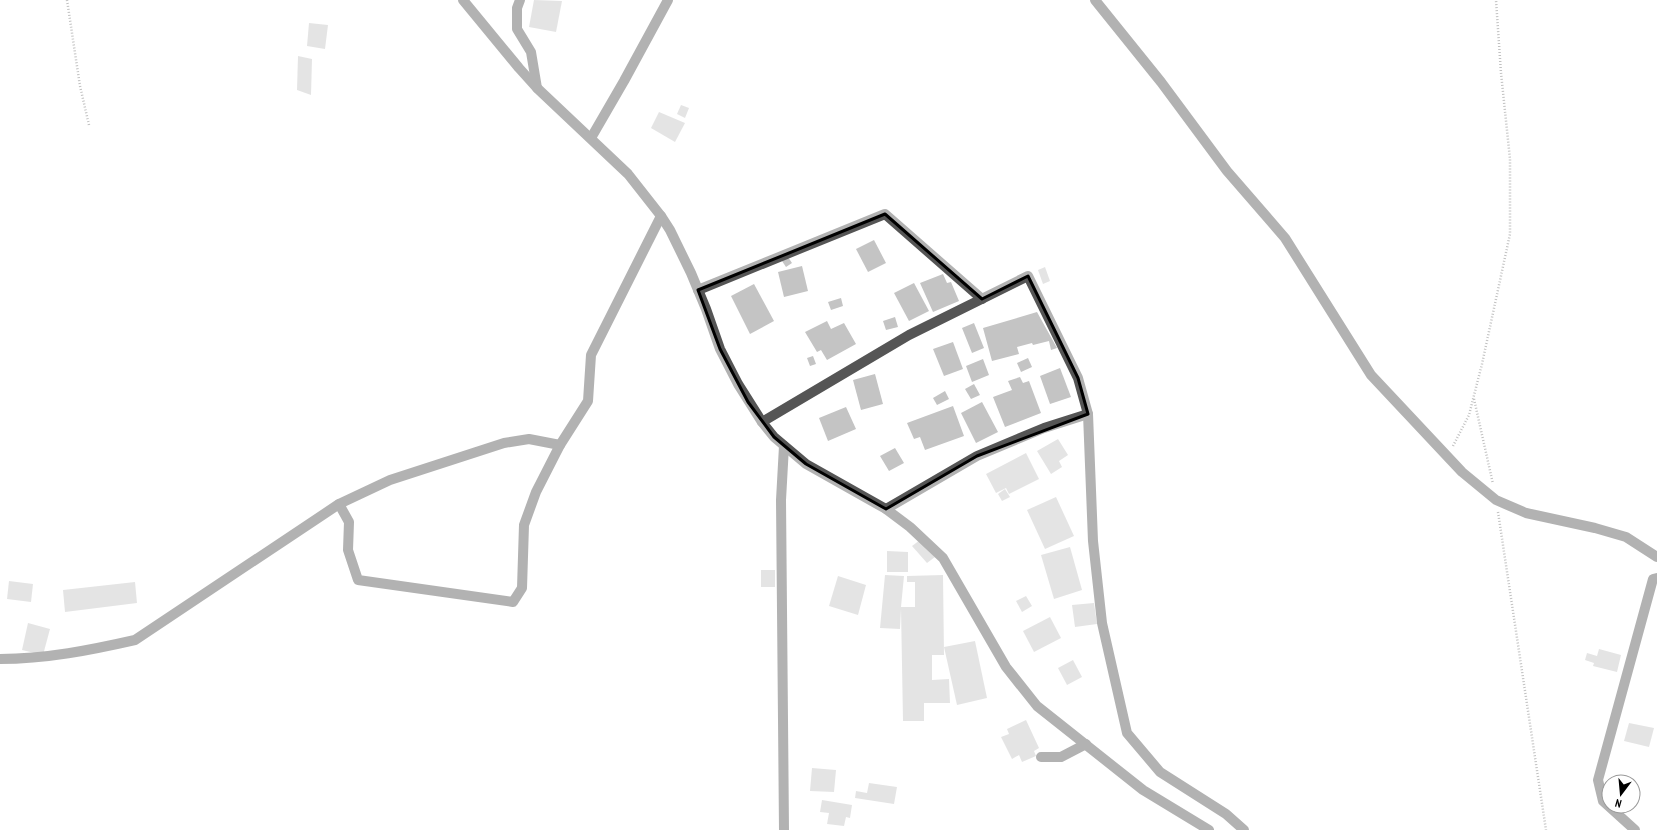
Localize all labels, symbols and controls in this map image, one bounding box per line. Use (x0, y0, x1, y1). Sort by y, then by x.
north arrow (1601, 774, 1641, 814)
text: N (1613, 796, 1623, 811)

